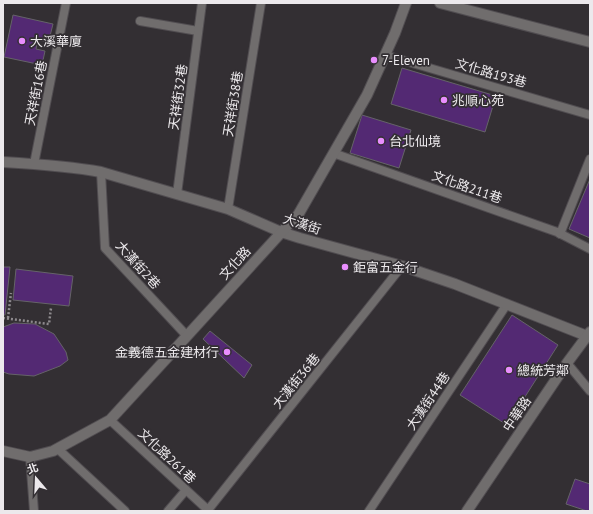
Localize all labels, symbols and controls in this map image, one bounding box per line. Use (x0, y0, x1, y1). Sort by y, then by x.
place label: 大溪華廈 (30, 33, 82, 50)
marker: 大溪華廈 (17, 36, 27, 46)
place label: 7-Eleven (382, 52, 430, 69)
marker: 7-Eleven (369, 55, 379, 65)
street label: 文化路193巷 (453, 55, 529, 91)
street label: 天祥街16巷 (21, 59, 51, 127)
street label: 天祥街32巷 (165, 63, 191, 131)
street label: 天祥街38巷 (219, 70, 247, 138)
place label: 兆順心苑 (452, 92, 504, 109)
marker: 兆順心苑 (439, 95, 449, 105)
place label: 台北仙境 (389, 133, 441, 150)
marker: 台北仙境 (376, 136, 386, 146)
street label: 文化路211巷 (430, 167, 504, 207)
street label: 大漢街 (281, 210, 323, 238)
street label: 大漢街2巷 (112, 237, 164, 293)
street label: 文化路 (216, 243, 254, 283)
place label: 鉅富五金行 (353, 259, 418, 276)
marker: 鉅富五金行 (340, 262, 350, 272)
place label: 金義德五金建材行 (115, 344, 219, 361)
marker: 金義德五金建材行 (222, 347, 232, 357)
street label: 大漢街36巷 (269, 350, 323, 412)
place label: 總統芳鄰 (517, 362, 569, 379)
marker: 總統芳鄰 (504, 365, 514, 375)
street label: 大漢街44巷 (402, 369, 454, 433)
street label: 中華路 (499, 393, 535, 435)
street label: 文化路261巷 (134, 425, 200, 487)
north arrow (16, 458, 56, 498)
text: 北 (25, 460, 40, 477)

